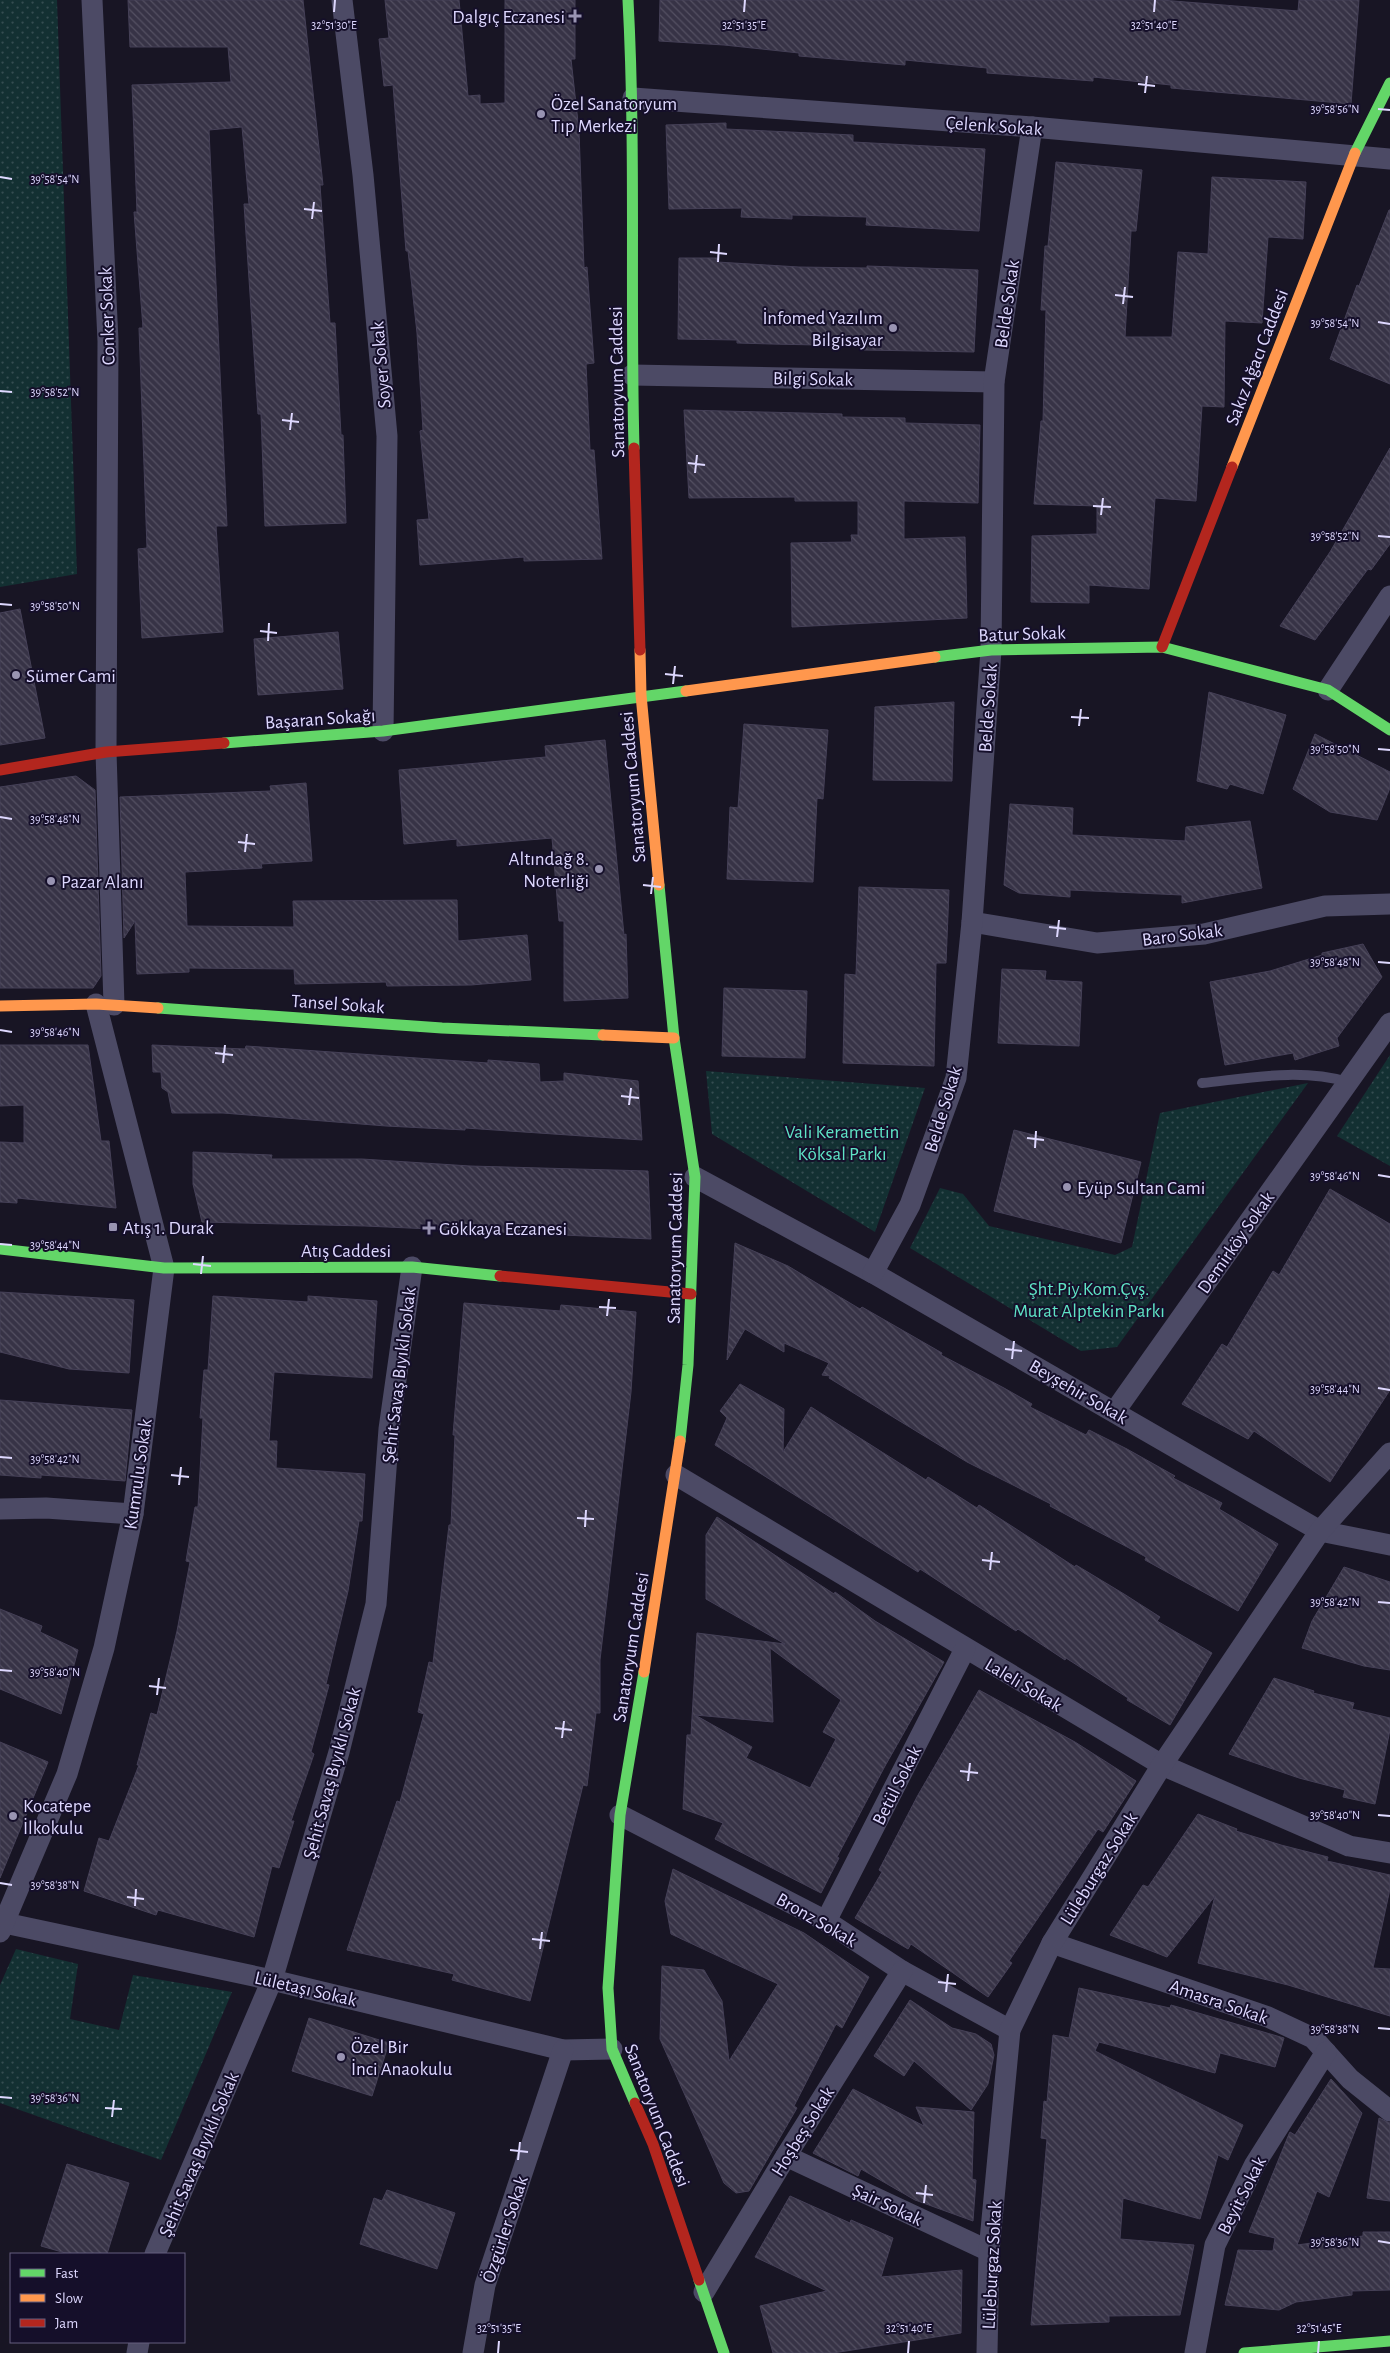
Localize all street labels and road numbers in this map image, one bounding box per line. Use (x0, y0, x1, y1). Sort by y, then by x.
street label: Çelenk Sokak (945, 114, 1043, 139)
street label: Belde Sokak (992, 259, 1023, 350)
street label: Conker Sokak (96, 266, 119, 365)
street label: Sakız Ağacı Caddesi (1223, 287, 1292, 428)
street label: Sanatoryum Caddesi (607, 306, 628, 458)
street label: Soyer Sokak (368, 320, 395, 409)
street label: Bilgi Sokak (773, 369, 854, 390)
street label: Batur Sokak (978, 623, 1066, 646)
street label: Belde Sokak (976, 663, 1001, 753)
street label: Başaran Sokağı (264, 706, 376, 733)
street label: Sanatoryum Caddesi (617, 710, 650, 863)
street label: Baro Sokak (1141, 921, 1224, 950)
street label: Tansel Sokak (290, 992, 386, 1017)
street label: Belde Sokak (921, 1064, 966, 1155)
street label: Sanatoryum Caddesi (665, 1172, 686, 1324)
street label: Demirköy Sokak (1194, 1188, 1278, 1297)
street label: Atış Caddesi (301, 1242, 391, 1261)
street label: Şehit Savaş Bıyıklı Sokak (379, 1286, 420, 1464)
street label: Beyşehir Sokak (1026, 1357, 1131, 1428)
street label: Kumrulu Sokak (121, 1417, 156, 1531)
street label: Sanatoryum Caddesi (610, 1571, 653, 1724)
street label: Laleli Sokak (981, 1655, 1065, 1716)
street label: Şehit Savaş Bıyıklı Sokak (300, 1685, 365, 1861)
street label: Betül Sokak (869, 1743, 925, 1828)
street label: Lüleburgaz Sokak (1057, 1809, 1142, 1928)
street label: Bronz Sokak (773, 1890, 860, 1951)
street label: Lületaşı Sokak (253, 1968, 359, 2011)
street label: Amasra Sokak (1167, 1977, 1271, 2028)
street label: Sanatoryum Caddesi (621, 2041, 693, 2190)
street label: Şehit Savaş Bıyıklı Sokak (156, 2069, 243, 2240)
street label: Hoşbeş Sokak (768, 2084, 838, 2180)
street label: Beyit Sokak (1215, 2154, 1270, 2238)
street label: Özgürler Sokak (478, 2173, 532, 2285)
street label: Şair Sokak (849, 2181, 926, 2230)
street label: Lüleburgaz Sokak (980, 2200, 1005, 2330)

